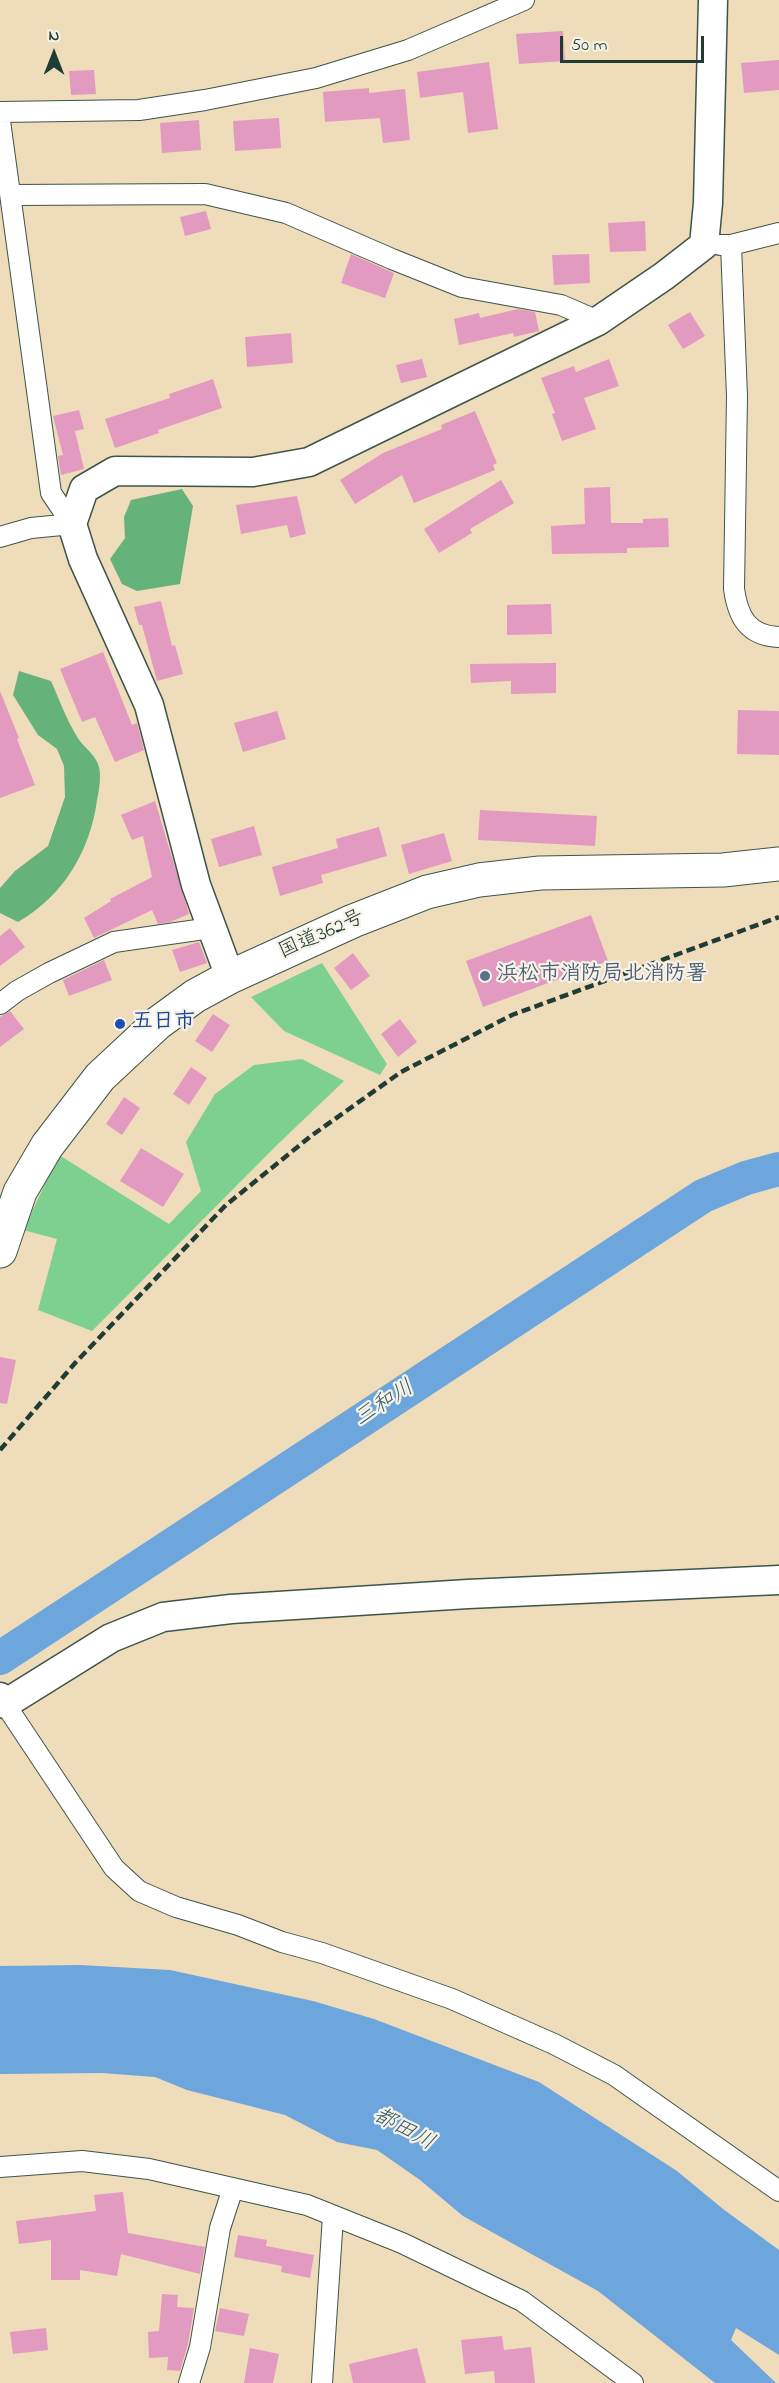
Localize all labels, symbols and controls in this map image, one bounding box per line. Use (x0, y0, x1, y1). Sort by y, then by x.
north arrow (24, 24, 84, 84)
text: N (49, 24, 59, 48)
scale bar (563, 24, 707, 62)
text: 50 m (571, 33, 608, 59)
street label: 国道362号 (275, 906, 369, 966)
place label: 浜松市消防局北消防署 (497, 963, 707, 989)
marker: 浜松市消防局北消防署 (478, 969, 492, 983)
place label: 五日市 (132, 1011, 195, 1037)
marker: 五日市 (113, 1017, 127, 1031)
water label: 三和川 (350, 1376, 420, 1434)
water label: 都田川 (368, 2104, 438, 2158)

